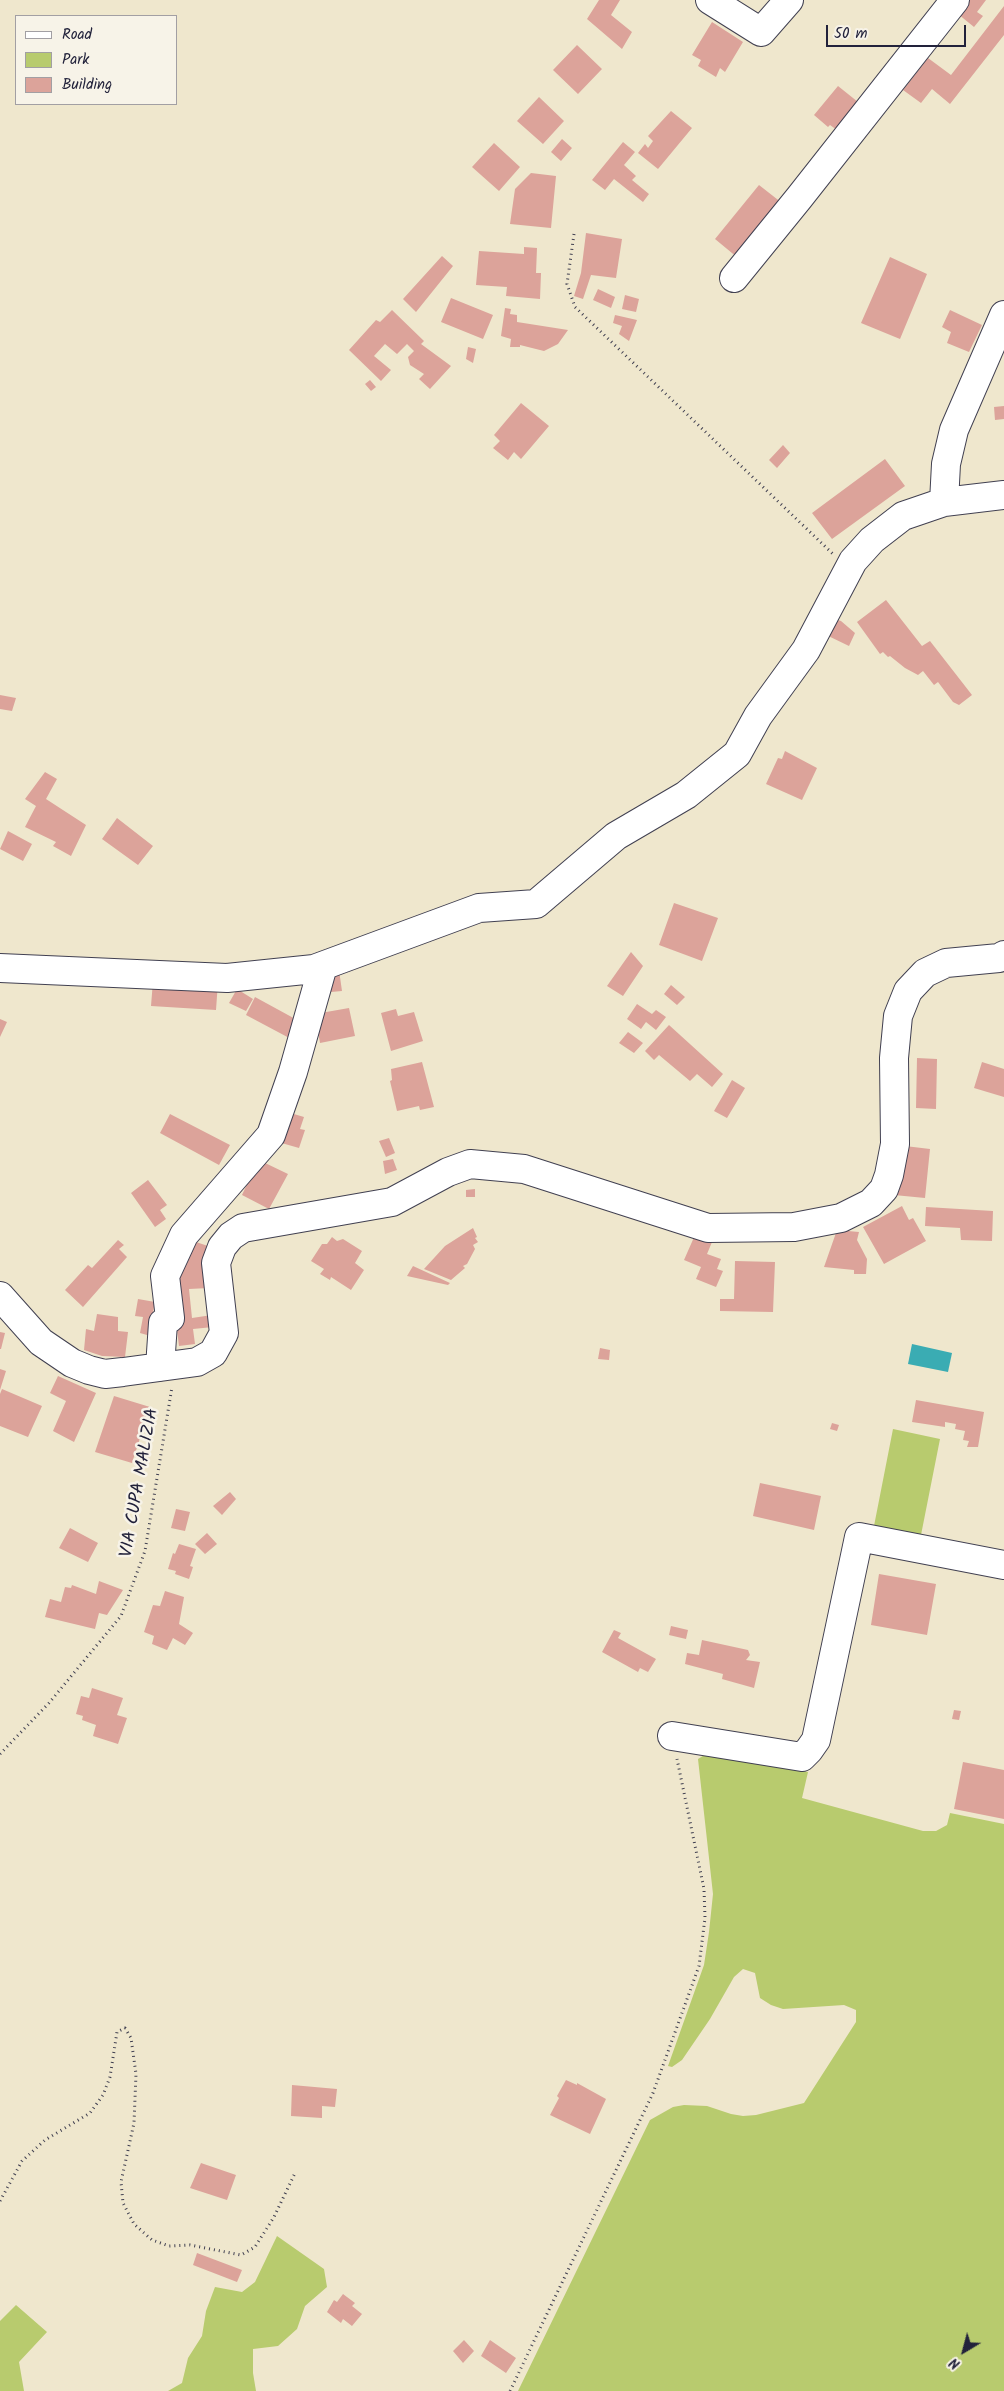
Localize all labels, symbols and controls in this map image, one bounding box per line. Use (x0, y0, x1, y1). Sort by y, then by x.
legend (15, 15, 178, 105)
scale bar (829, 15, 969, 47)
text: 50 m (834, 22, 868, 46)
text: Road (62, 23, 92, 47)
text: Park (62, 48, 89, 72)
text: Building (62, 73, 112, 97)
street label: VIA CUPA MALIZIA (117, 1407, 165, 1559)
north arrow (939, 2326, 989, 2376)
text: N (945, 2352, 965, 2374)

